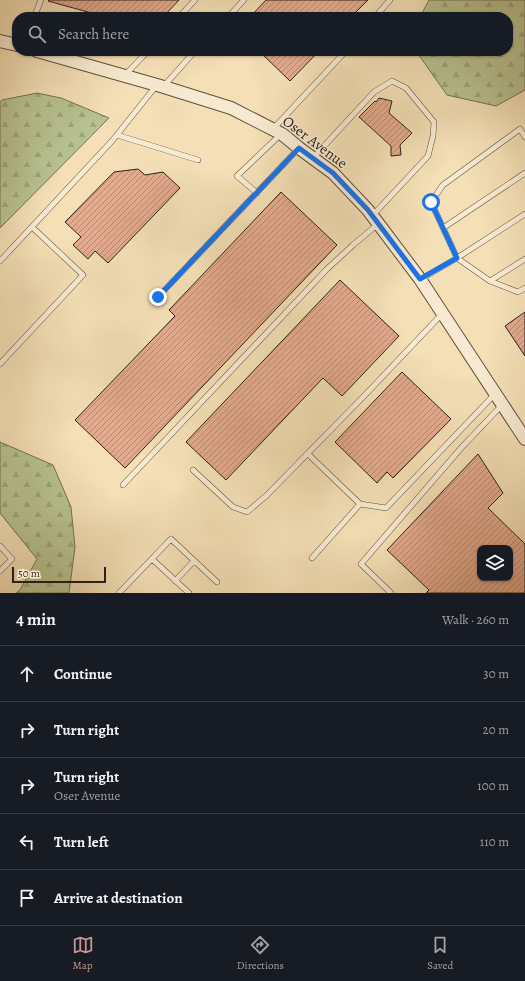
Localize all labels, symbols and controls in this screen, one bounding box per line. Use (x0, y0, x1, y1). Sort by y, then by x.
search box (12, 12, 513, 56)
icon: search (26, 23, 48, 45)
text: Search here (58, 24, 129, 44)
street label: Oser Avenue (278, 111, 352, 173)
route start (422, 193, 440, 211)
route end (149, 288, 167, 306)
map controls (477, 545, 513, 581)
button: layers (477, 545, 513, 581)
scale bar (12, 565, 106, 584)
text: 50 m (18, 566, 40, 581)
text: 4 min (16, 608, 56, 631)
text: Walk · 260 m (442, 611, 509, 628)
icon: ahead (16, 663, 38, 685)
text: Continue (54, 664, 112, 684)
text: 30 m (483, 665, 509, 682)
icon: right (16, 719, 38, 741)
text: Turn right (54, 720, 119, 740)
text: 20 m (483, 721, 509, 738)
text: Turn right (54, 767, 119, 787)
icon: right (16, 775, 38, 797)
text: 100 m (477, 777, 509, 794)
text: Oser Avenue (54, 787, 120, 804)
icon: left (16, 831, 38, 853)
text: Turn left (54, 832, 109, 852)
text: 110 m (480, 833, 509, 850)
icon: arrive (16, 887, 38, 909)
text: Arrive at destination (54, 888, 183, 908)
tab: Map (72, 934, 94, 973)
tab: Directions (237, 934, 284, 973)
tab: Saved (427, 934, 453, 973)

